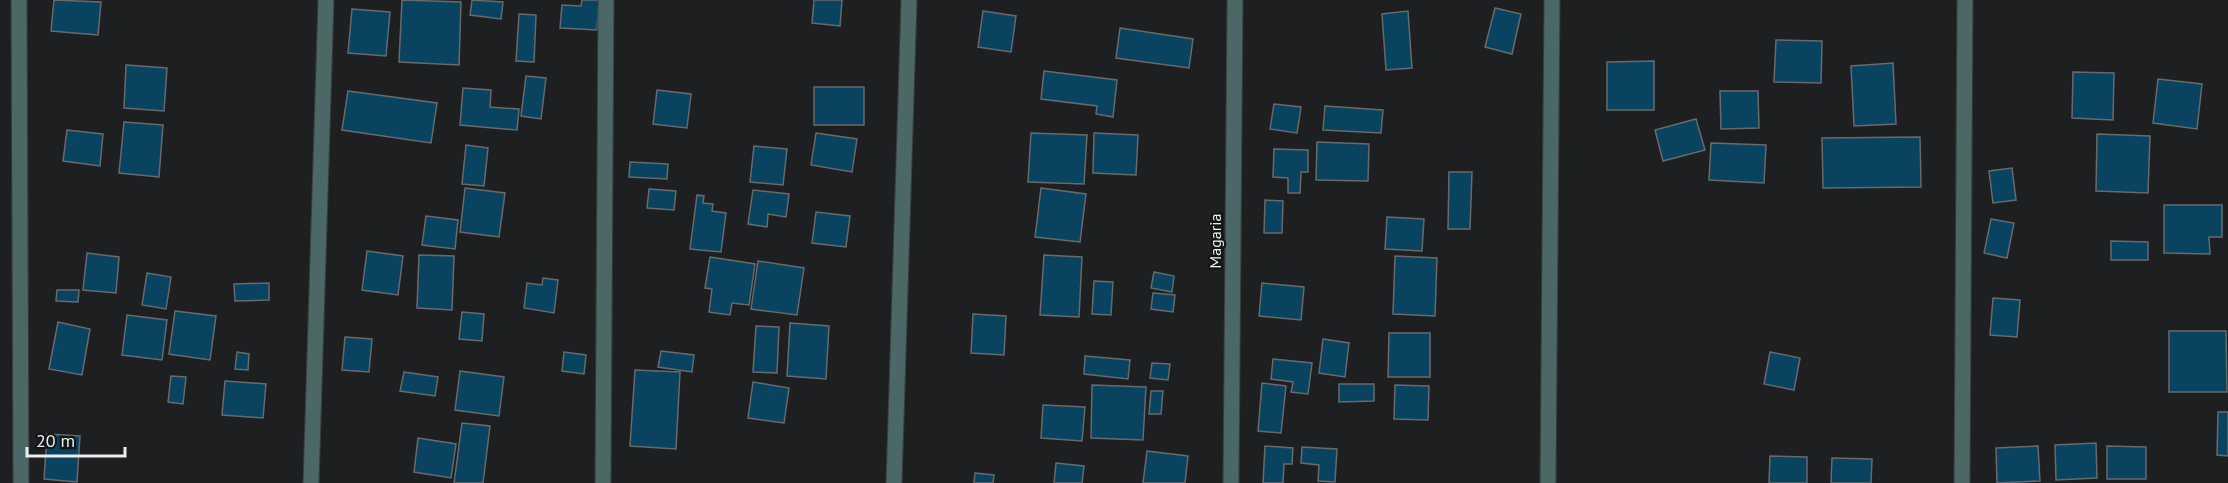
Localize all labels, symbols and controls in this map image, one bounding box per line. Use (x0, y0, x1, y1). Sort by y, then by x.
street label: Magaria (1205, 214, 1225, 268)
scale bar (27, 420, 124, 458)
text: 20 m (36, 429, 75, 452)

